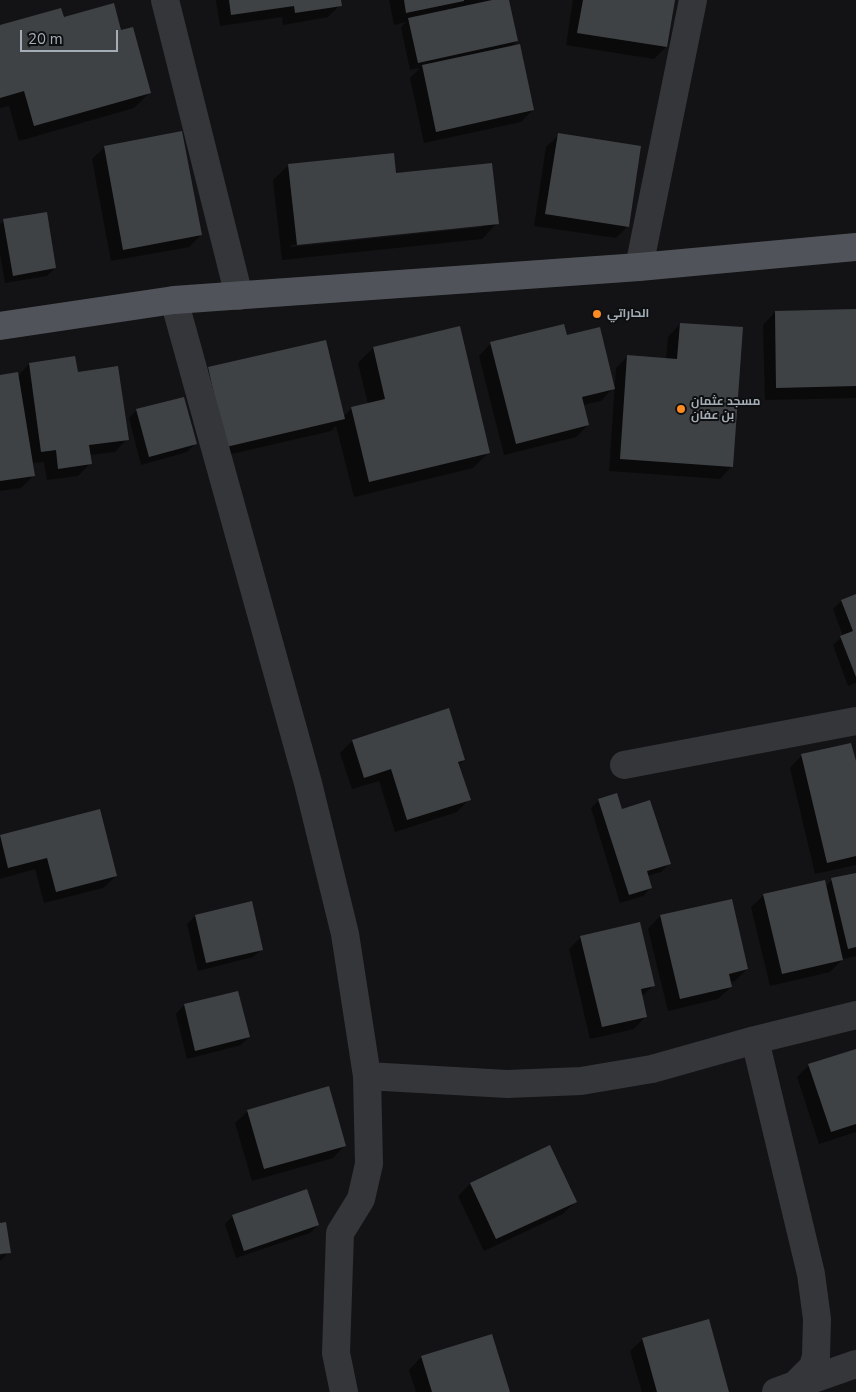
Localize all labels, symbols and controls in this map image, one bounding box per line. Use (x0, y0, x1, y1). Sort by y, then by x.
scale bar (22, 20, 120, 52)
text: 20 m (28, 29, 63, 49)
place label: الحاراتي (607, 307, 649, 321)
marker: الحاراتي (591, 308, 603, 320)
place label: مسجد عثمان بن عفان (691, 395, 760, 423)
marker: مسجد عثمان بن عفان (675, 403, 687, 415)

